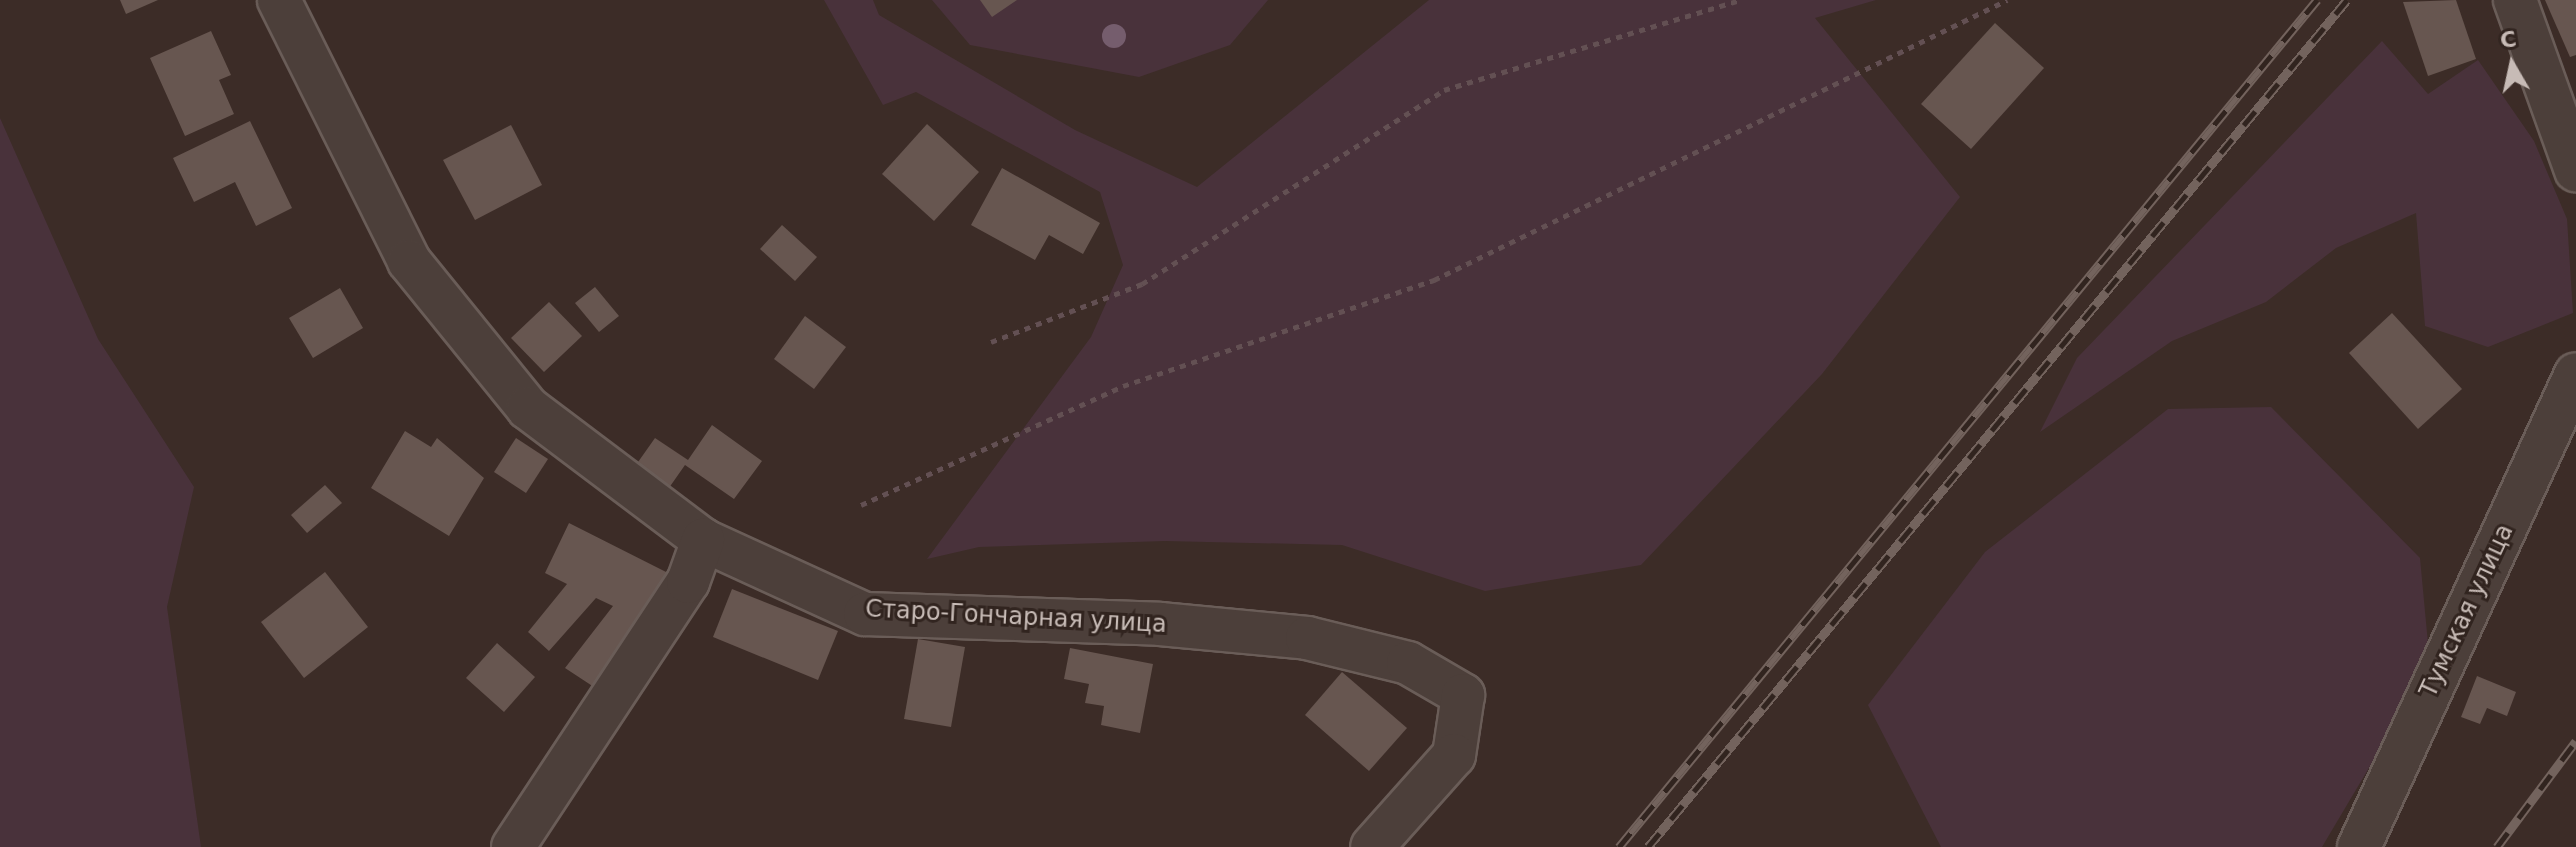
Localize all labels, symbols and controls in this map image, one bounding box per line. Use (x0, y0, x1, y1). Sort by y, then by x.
north arrow (2472, 24, 2552, 104)
text: С (2498, 26, 2518, 53)
street label: Тумская улица (2414, 520, 2520, 702)
street label: Старо-Гончарная улица (865, 595, 1167, 639)

